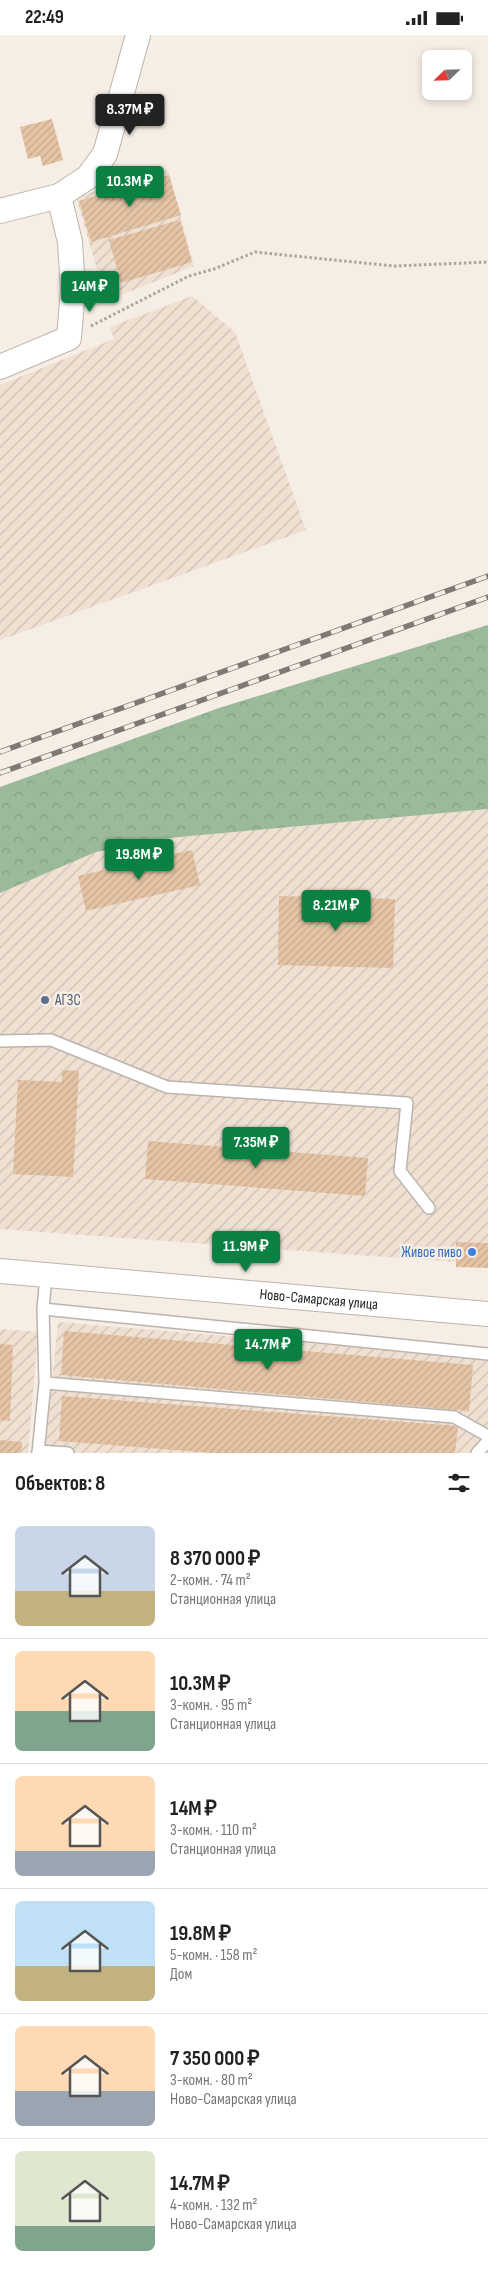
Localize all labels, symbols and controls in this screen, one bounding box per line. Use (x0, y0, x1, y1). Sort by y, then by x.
text: 22:49 (25, 6, 64, 29)
north arrow (422, 50, 472, 100)
map controls (422, 50, 472, 100)
pin: 8.37M ₽ (84, 93, 176, 136)
text: 8.37M ₽ (106, 100, 154, 119)
pin: 10.3M ₽ (84, 165, 176, 208)
text: 10.3M ₽ (107, 172, 153, 191)
pin: 14M ₽ (55, 271, 125, 313)
text: 14M ₽ (72, 277, 108, 296)
pin: 19.8M ₽ (93, 839, 185, 881)
text: 19.8M ₽ (116, 845, 162, 864)
pin: 8.21M ₽ (290, 889, 382, 932)
text: 8.21M ₽ (313, 896, 359, 915)
place label: АГЗС (54, 991, 81, 1010)
marker: АГЗС (39, 994, 51, 1006)
pin: 7.35M ₽ (210, 1127, 302, 1169)
text: 7.35M ₽ (233, 1133, 279, 1152)
pin: 11.9M ₽ (200, 1231, 292, 1273)
text: 11.9M ₽ (223, 1237, 269, 1256)
place label: Живое пиво (401, 1243, 462, 1262)
marker: Живое пиво (466, 1246, 478, 1258)
street label: Ново-Самарская улица (259, 1285, 379, 1314)
pin: 14.7M ₽ (222, 1329, 314, 1371)
text: 14.7M ₽ (245, 1335, 291, 1354)
icon: filters (445, 1469, 473, 1497)
text: Объектов: 8 (15, 1471, 105, 1496)
icon: home (55, 1546, 115, 1606)
text: 8 370 000 ₽ (170, 1546, 260, 1571)
text: 2-комн. · 74 m² (170, 1571, 251, 1590)
text: Станционная улица (170, 1590, 276, 1609)
icon: home (55, 1671, 115, 1731)
text: 10.3M ₽ (170, 1671, 231, 1696)
text: 3-комн. · 95 m² (170, 1696, 252, 1715)
text: Станционная улица (170, 1715, 276, 1734)
icon: home (55, 1796, 115, 1856)
text: 14M ₽ (170, 1796, 217, 1821)
text: 3-комн. · 110 m² (170, 1821, 257, 1840)
text: Станционная улица (170, 1840, 276, 1859)
icon: home (55, 1921, 115, 1981)
text: 19.8M ₽ (170, 1921, 231, 1946)
text: 5-комн. · 158 m² (170, 1946, 257, 1965)
text: Дом (170, 1965, 192, 1984)
icon: home (55, 2046, 115, 2106)
text: 7 350 000 ₽ (170, 2046, 260, 2071)
text: 3-комн. · 80 m² (170, 2071, 253, 2090)
text: Ново-Самарская улица (170, 2090, 297, 2109)
icon: home (55, 2171, 115, 2231)
text: 14.7M ₽ (170, 2171, 230, 2196)
text: 4-комн. · 132 m² (170, 2196, 258, 2215)
text: Ново-Самарская улица (170, 2215, 297, 2234)

